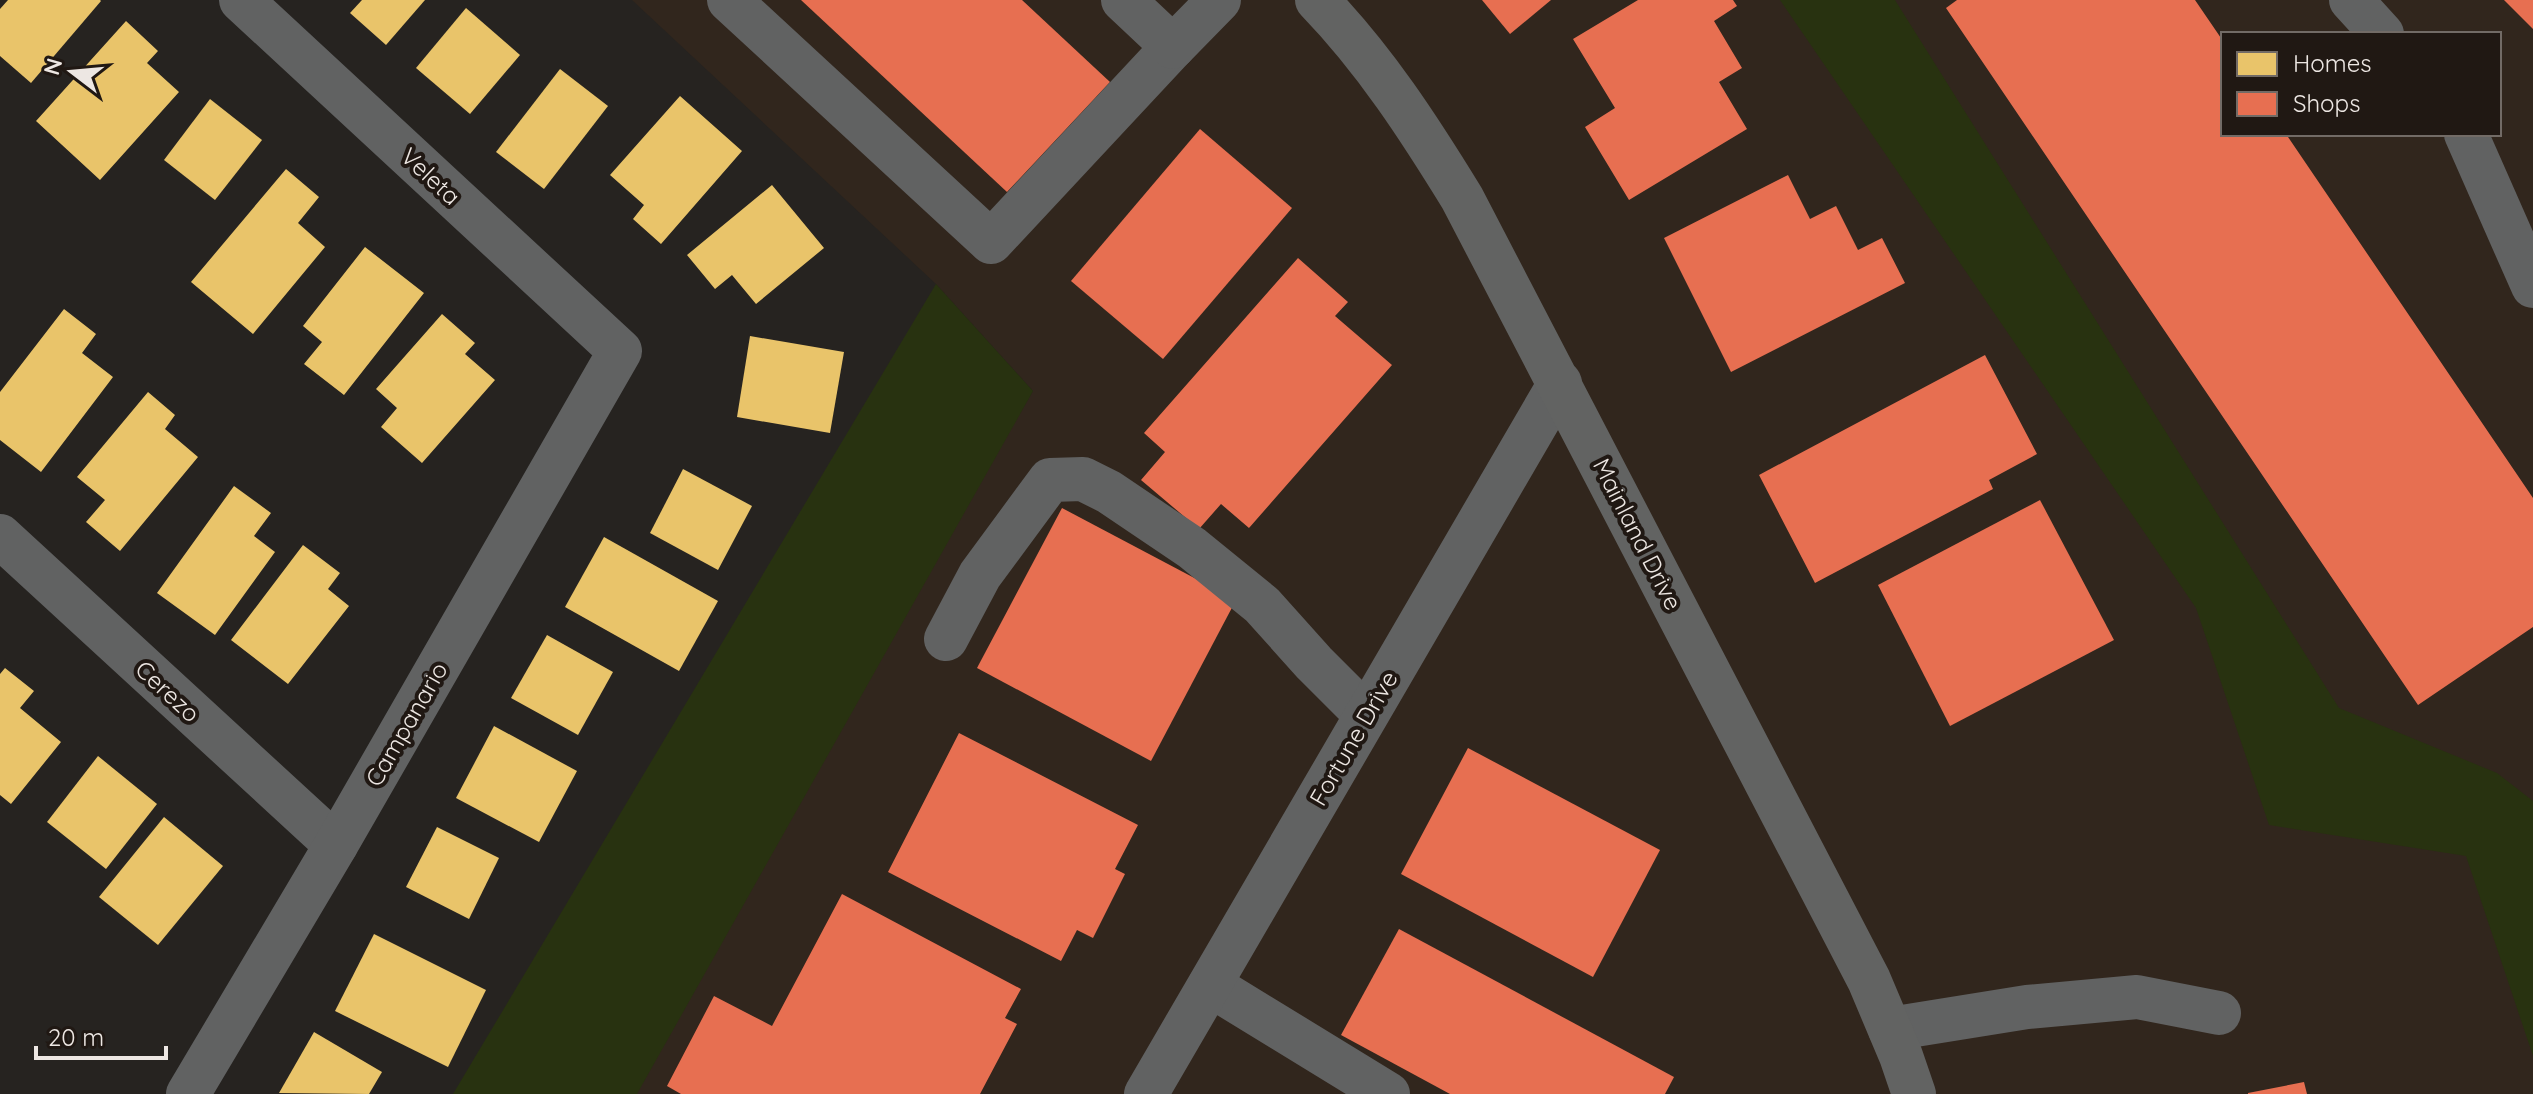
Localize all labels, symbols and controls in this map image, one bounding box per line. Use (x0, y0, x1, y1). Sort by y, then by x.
north arrow (32, 32, 112, 112)
legend (2221, 32, 2501, 136)
text: Homes (2293, 48, 2371, 78)
text: N (37, 55, 68, 78)
text: Shops (2293, 88, 2360, 118)
street label: Veleta (395, 141, 467, 211)
street label: Mainland Drive (1587, 453, 1689, 615)
street label: Cerezo (130, 654, 206, 728)
street label: Campanario (358, 657, 454, 791)
street label: Fortune Drive (1302, 665, 1404, 811)
scale bar (36, 1010, 166, 1060)
text: 20 m (48, 1022, 104, 1052)

